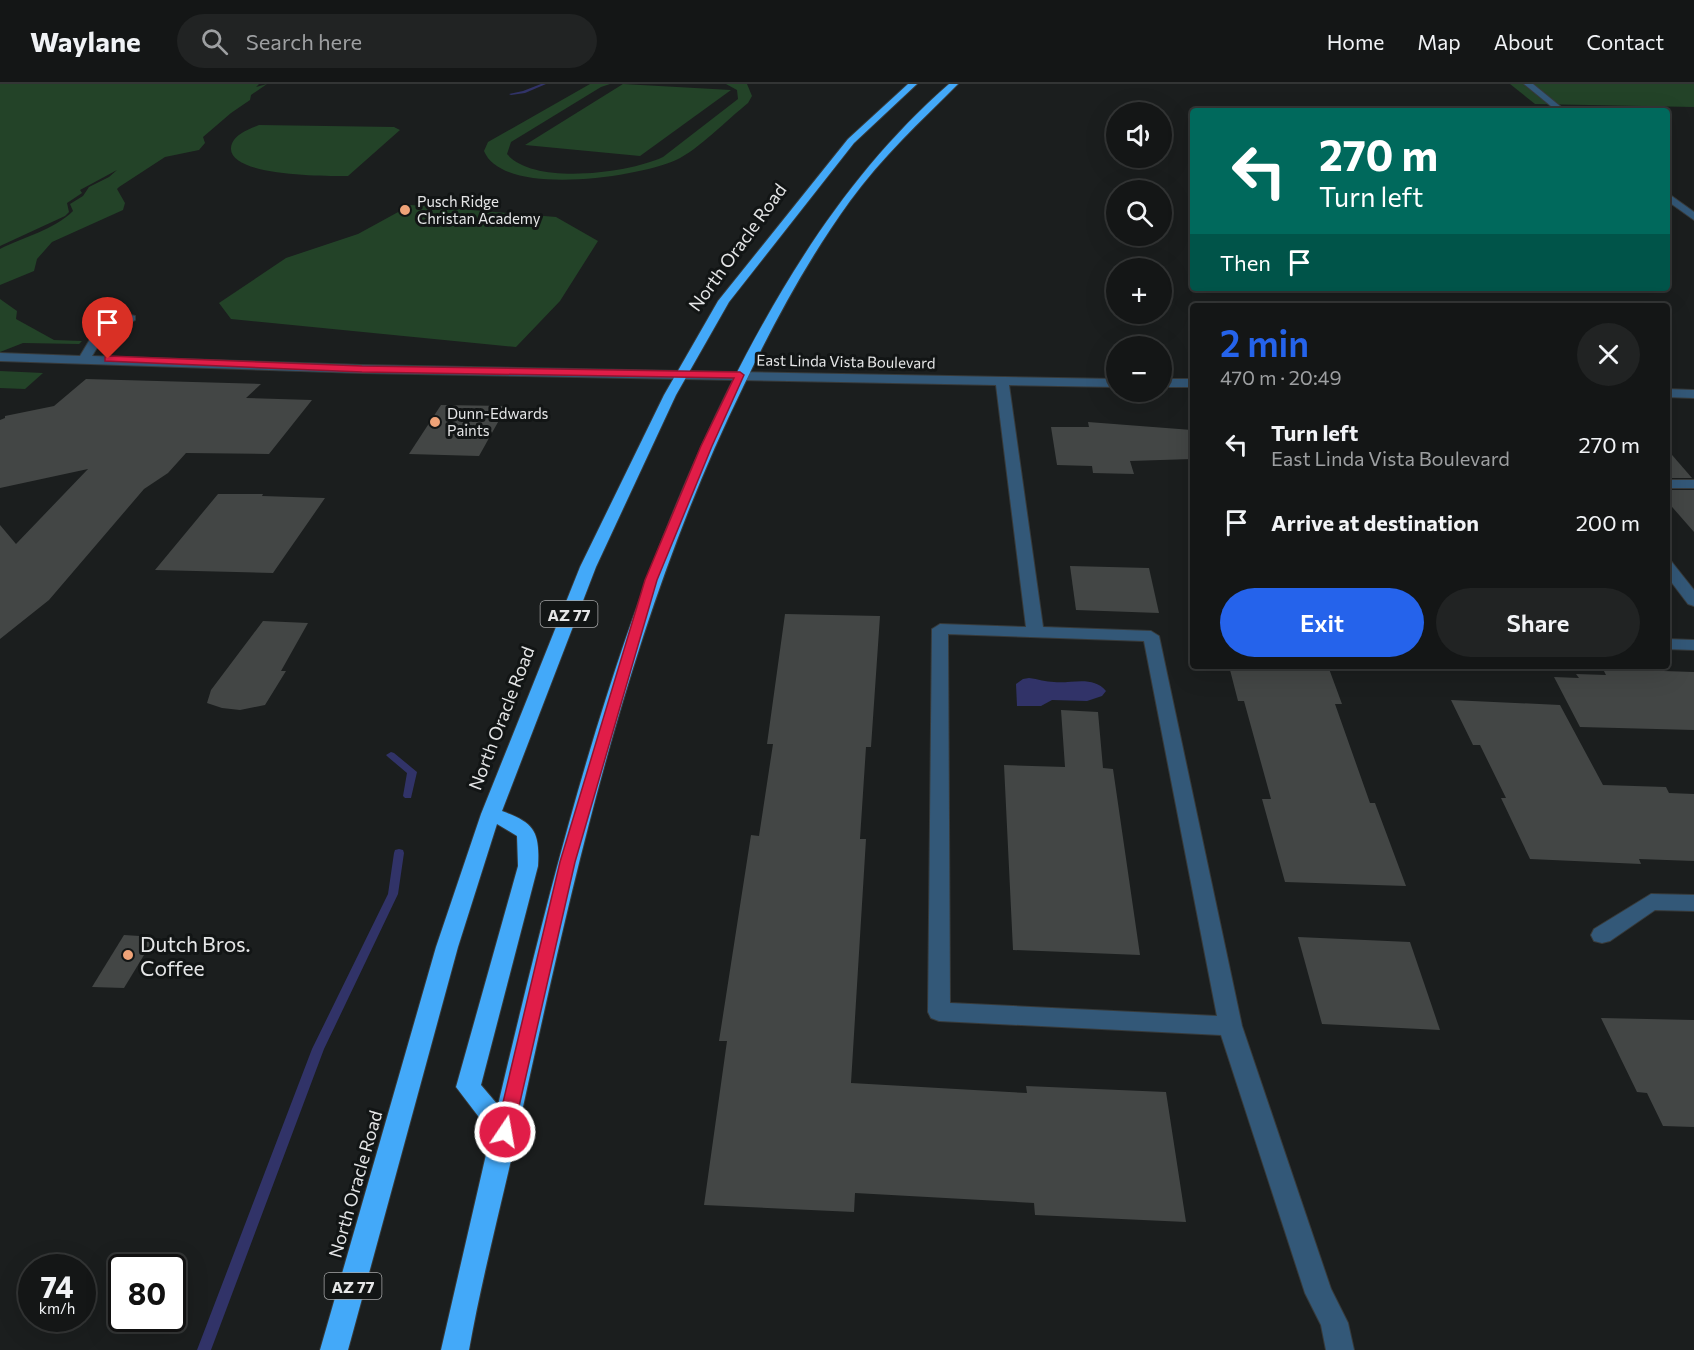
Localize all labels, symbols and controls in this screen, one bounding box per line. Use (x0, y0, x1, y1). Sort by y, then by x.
search box (177, 14, 597, 68)
text: Waylane (30, 24, 141, 58)
icon: search (198, 25, 231, 58)
text: Search here (246, 28, 362, 55)
text: Home (1327, 29, 1384, 54)
text: Map (1417, 29, 1461, 54)
text: About (1494, 29, 1553, 54)
text: Contact (1586, 29, 1664, 54)
map controls (1106, 102, 1172, 402)
button: sound (1106, 102, 1172, 168)
text: 270 m (1319, 128, 1438, 180)
icon: left (1220, 132, 1298, 210)
street label: North Oracle Road (683, 179, 791, 315)
button: search (1106, 180, 1172, 246)
text: Turn left (1319, 180, 1423, 213)
place label: Pusch Ridge Christan Academy (417, 192, 541, 227)
marker: Pusch Ridge Christan Academy (398, 203, 412, 217)
icon: arrive (1283, 246, 1316, 279)
text: Then (1220, 249, 1271, 276)
button: + (1106, 258, 1172, 324)
pin (82, 297, 133, 359)
icon: arrive (91, 306, 124, 339)
text: 2 min (1220, 320, 1309, 364)
button: close (1577, 323, 1640, 386)
button: − (1106, 336, 1172, 402)
street label: East Linda Vista Boulevard (756, 350, 936, 372)
text: 470 m · 20:49 (1220, 365, 1342, 389)
place label: Dunn-Edwards Paints (447, 404, 549, 439)
marker: Dunn-Edwards Paints (428, 415, 442, 429)
text: Turn left (1271, 419, 1358, 446)
icon: left (1220, 428, 1253, 461)
text: 270 m (1579, 431, 1640, 458)
text: East Linda Vista Boulevard (1271, 446, 1510, 470)
icon: arrive (1220, 506, 1253, 539)
text: Arrive at destination (1271, 509, 1479, 536)
text: 200 m (1576, 509, 1640, 536)
button: Exit (1220, 588, 1424, 657)
button: Share (1436, 588, 1640, 657)
road number: AZ 77 (540, 601, 598, 627)
street label: North Oracle Road (463, 643, 539, 793)
place label: Dutch Bros. Coffee (140, 931, 250, 980)
marker: Dutch Bros. Coffee (121, 948, 135, 962)
position arrow (473, 1100, 537, 1164)
street label: North Oracle Road (323, 1108, 387, 1260)
speed limit sign: 80 (108, 1254, 186, 1332)
text: 74 (40, 1267, 74, 1304)
road number: AZ 77 (324, 1273, 382, 1299)
text: km/h (39, 1299, 75, 1317)

